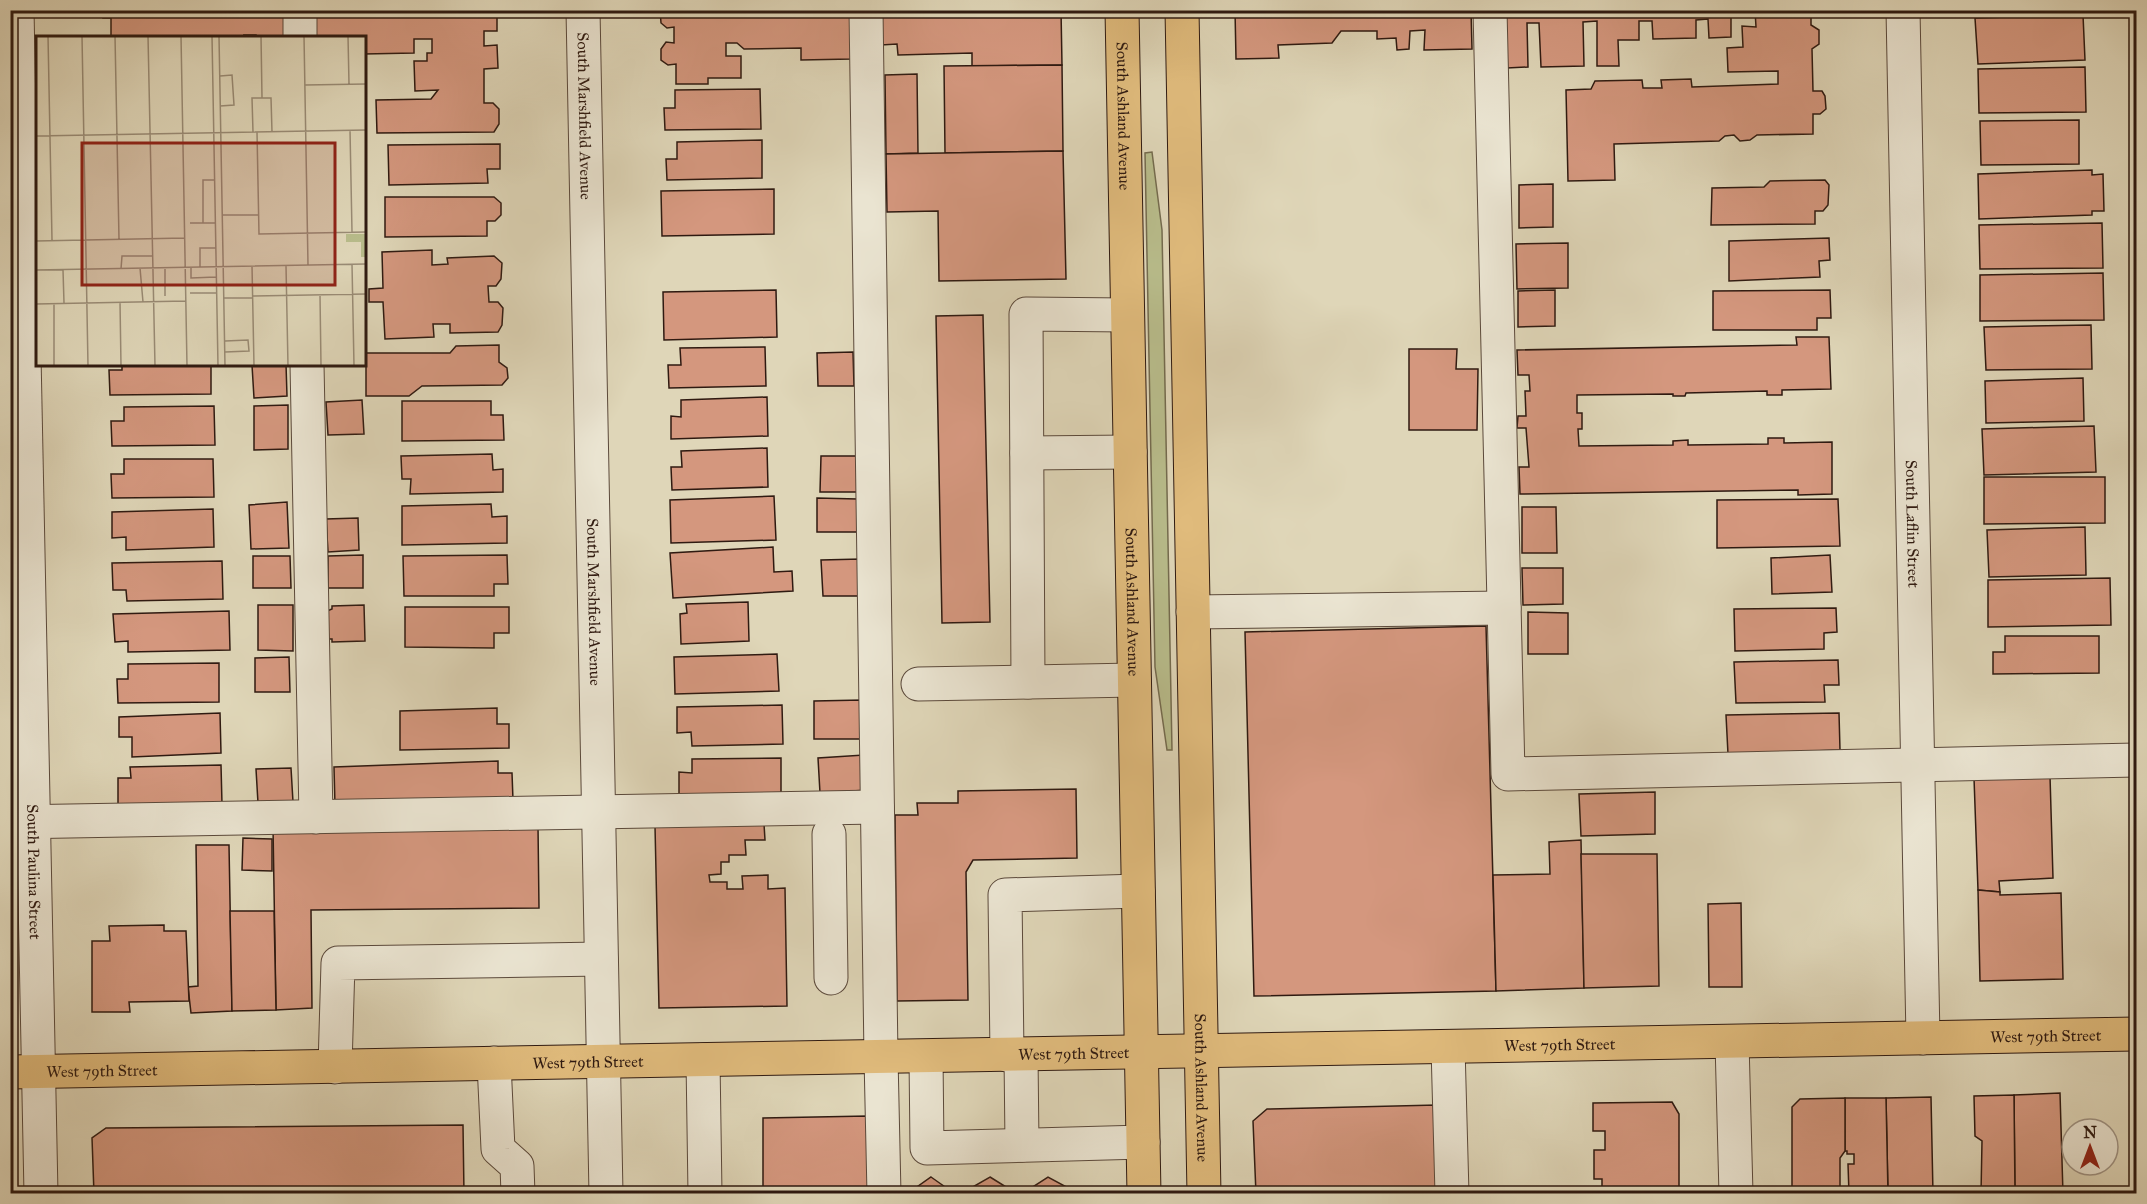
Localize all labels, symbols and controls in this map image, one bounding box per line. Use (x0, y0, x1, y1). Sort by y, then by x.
street label: South Marshfield Avenue (573, 32, 596, 200)
inset map (36, 36, 366, 366)
street label: South Ashland Avenue (1113, 41, 1134, 191)
street label: South Laflin Street (1902, 460, 1923, 588)
street label: South Marshfield Avenue (583, 518, 605, 686)
street label: South Ashland Avenue (1122, 527, 1143, 677)
street label: South Paulina Street (23, 804, 45, 940)
street label: South Ashland Avenue (1191, 1013, 1212, 1163)
street label: West 79th Street (1990, 1026, 2102, 1047)
street label: West 79th Street (1504, 1034, 1616, 1055)
street label: West 79th Street (1018, 1043, 1130, 1064)
street label: West 79th Street (532, 1052, 644, 1073)
street label: West 79th Street (46, 1060, 158, 1081)
north arrow (2060, 1117, 2120, 1177)
text: N (2083, 1123, 2097, 1142)

